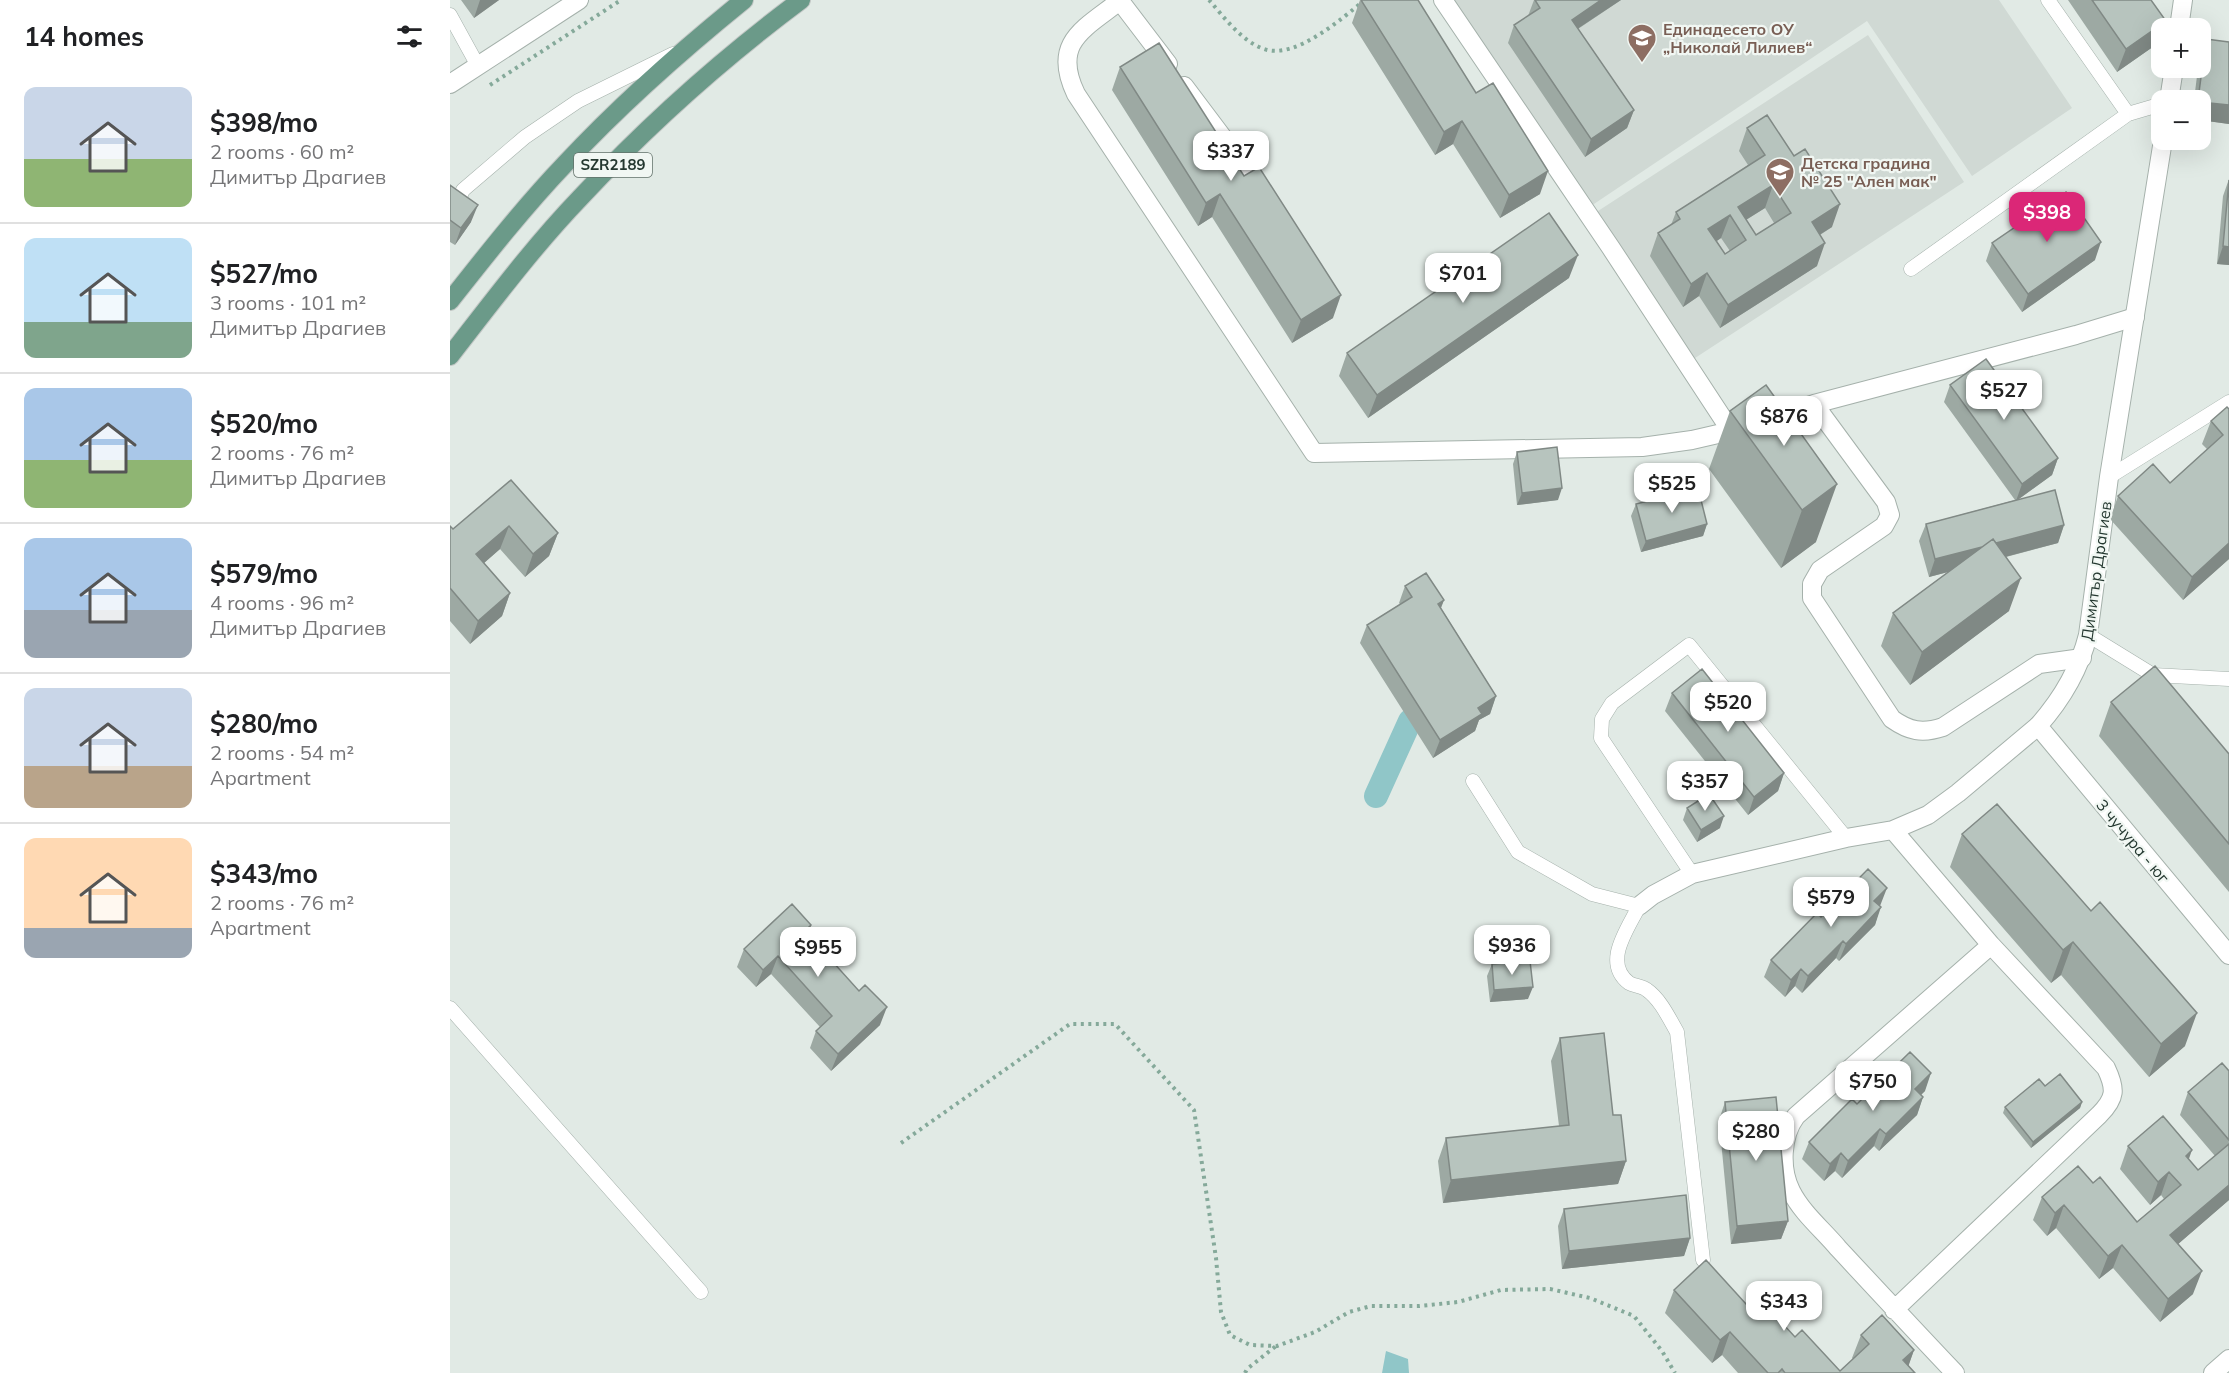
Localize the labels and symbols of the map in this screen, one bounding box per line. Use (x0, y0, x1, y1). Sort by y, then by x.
place label: Единадесето ОУ „Николай Лилиев“ (1663, 19, 1812, 57)
school or university icon: Единадесето ОУ „Николай Лилиев“ (1626, 22, 1658, 64)
pin: $337 (1195, 131, 1267, 182)
road number: SZR2189 (574, 153, 652, 177)
place label: Детска градина № 25 "Ален мак" (1801, 153, 1937, 191)
school or university icon: Детска градина № 25 "Ален мак" (1764, 156, 1796, 198)
pin: $398 (2011, 192, 2083, 243)
pin: $701 (1427, 253, 1499, 304)
pin: $527 (1968, 370, 2040, 421)
pin: $876 (1748, 396, 1820, 447)
pin: $525 (1636, 463, 1708, 514)
street label: Димитър Драгиев (2076, 500, 2116, 642)
pin: $520 (1692, 682, 1764, 733)
pin: $357 (1669, 761, 1741, 812)
street label: 3 чучура - юг (2092, 795, 2174, 887)
pin: $579 (1795, 877, 1867, 928)
pin: $936 (1476, 925, 1548, 976)
pin: $955 (782, 927, 854, 978)
pin: $750 (1837, 1061, 1909, 1112)
pin: $280 (1720, 1111, 1792, 1162)
pin: $343 (1748, 1281, 1820, 1332)

